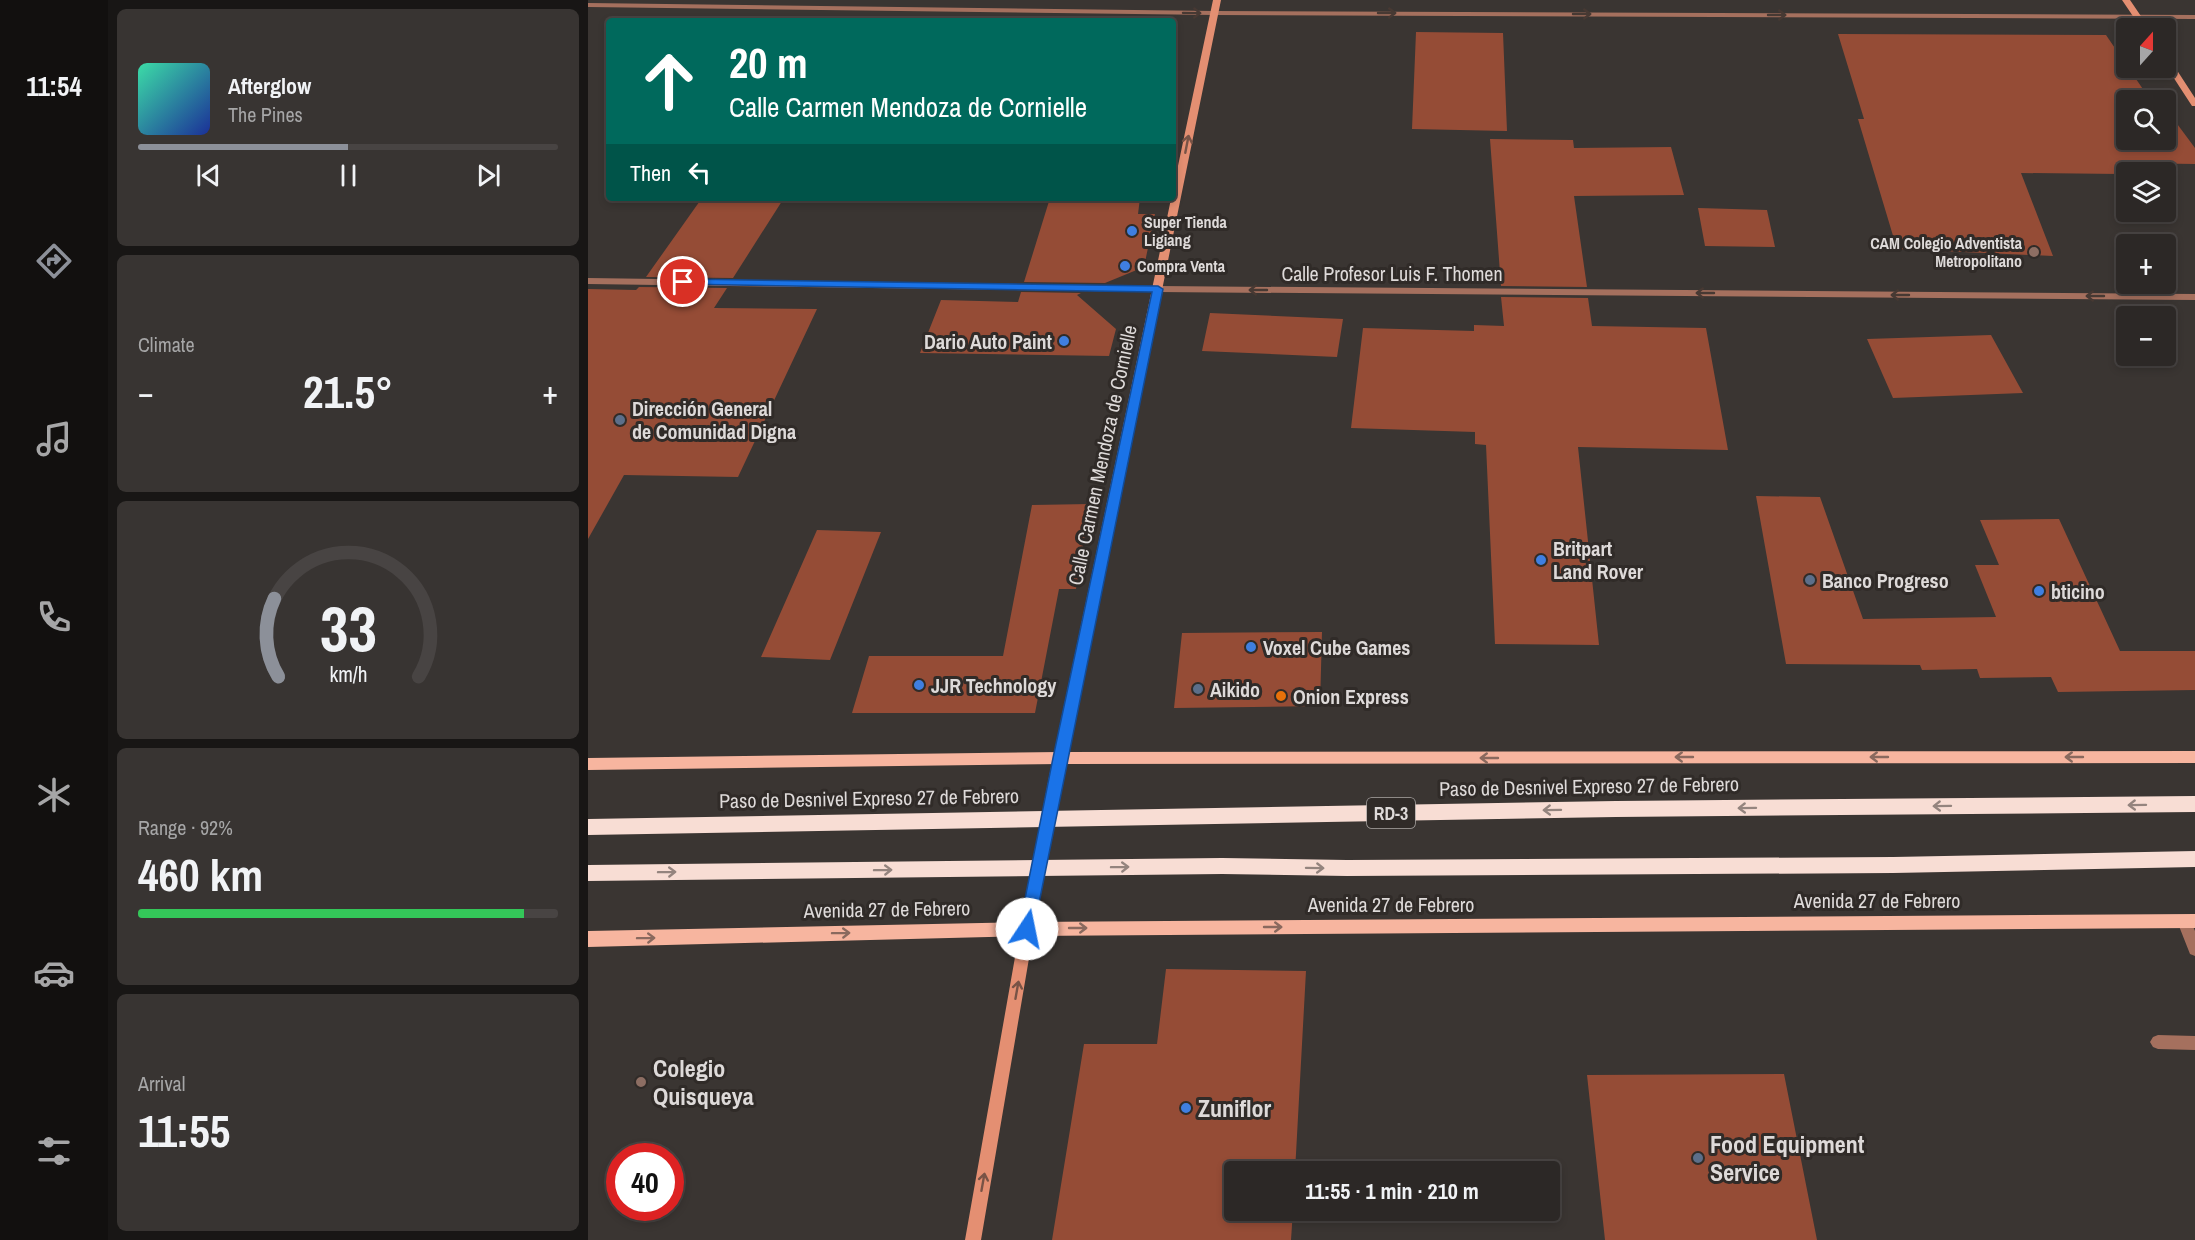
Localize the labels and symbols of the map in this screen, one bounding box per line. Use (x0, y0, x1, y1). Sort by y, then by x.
one-way arrow (1182, 7, 1202, 19)
one-way arrow (1377, 8, 1397, 19)
one-way arrow (1572, 8, 1592, 20)
one-way arrow (1767, 9, 1787, 21)
north arrow (2116, 18, 2176, 78)
one-way arrow (1182, 134, 1193, 154)
place label: Super Tienda Ligiang (1144, 211, 1228, 251)
marker: Super Tienda Ligiang (1125, 224, 1139, 238)
place label: CAM Colegio Adventista Metropolitano (1870, 232, 2023, 272)
marker: CAM Colegio Adventista Metropolitano (2027, 245, 2041, 259)
place label: Compra Venta (1137, 255, 1226, 277)
pin (657, 256, 708, 307)
marker: Compra Venta (1118, 259, 1132, 273)
street label: Calle Profesor Luis F. Thomen (1281, 260, 1503, 287)
one-way arrow (1248, 284, 1268, 296)
one-way arrow (1695, 287, 1715, 299)
one-way arrow (1890, 289, 1910, 301)
one-way arrow (2085, 290, 2105, 302)
street label: Calle Carmen Mendoza de Cornielle (1061, 322, 1143, 588)
place label: Dario Auto Paint (924, 328, 1053, 355)
marker: Dario Auto Paint (1057, 334, 1071, 348)
place label: Dirección General de Comunidad Digna (632, 395, 796, 445)
marker: Dirección General de Comunidad Digna (613, 413, 627, 427)
place label: Britpart Land Rover (1553, 535, 1644, 585)
marker: Britpart Land Rover (1534, 553, 1548, 567)
place label: Banco Progreso (1822, 567, 1949, 594)
marker: Banco Progreso (1803, 573, 1817, 587)
place label: bticino (2051, 578, 2105, 605)
marker: bticino (2032, 584, 2046, 598)
place label: Voxel Cube Games (1263, 634, 1410, 661)
marker: Voxel Cube Games (1244, 640, 1258, 654)
place label: JJR Technology (931, 672, 1057, 699)
place label: Aikido (1210, 676, 1260, 703)
marker: JJR Technology (912, 678, 926, 692)
marker: Aikido (1191, 682, 1205, 696)
place label: Onion Express (1293, 683, 1409, 710)
marker: Onion Express (1274, 689, 1288, 703)
one-way arrow (1674, 751, 1694, 763)
one-way arrow (1869, 751, 1889, 763)
one-way arrow (2064, 751, 2084, 763)
one-way arrow (1479, 752, 1499, 764)
street label: Paso de Desnivel Expreso 27 de Febrero (1439, 770, 1739, 802)
street label: Paso de Desnivel Expreso 27 de Febrero (719, 782, 1019, 814)
road number: RD-3 (1367, 798, 1415, 828)
one-way arrow (2127, 799, 2147, 810)
one-way arrow (1932, 800, 1952, 812)
one-way arrow (1737, 802, 1757, 814)
one-way arrow (1542, 805, 1562, 816)
one-way arrow (1110, 861, 1130, 873)
one-way arrow (1305, 862, 1325, 873)
one-way arrow (873, 864, 893, 875)
one-way arrow (657, 866, 677, 878)
street label: Avenida 27 de Febrero (1793, 887, 1960, 914)
street label: Avenida 27 de Febrero (1307, 891, 1474, 918)
street label: Avenida 27 de Febrero (802, 894, 971, 924)
position arrow (995, 897, 1059, 961)
one-way arrow (1263, 921, 1283, 933)
one-way arrow (1068, 922, 1088, 934)
one-way arrow (831, 927, 851, 939)
one-way arrow (636, 932, 656, 943)
one-way arrow (1011, 981, 1022, 1001)
place label: Colegio Quisqueya (653, 1052, 754, 1112)
marker: Colegio Quisqueya (634, 1075, 648, 1089)
place label: Zuniflor (1198, 1092, 1272, 1124)
marker: Zuniflor (1179, 1101, 1193, 1115)
place label: Food Equipment Service (1710, 1128, 1865, 1188)
speed limit sign: 40 (606, 1143, 684, 1221)
marker: Food Equipment Service (1691, 1151, 1705, 1165)
one-way arrow (978, 1173, 989, 1193)

